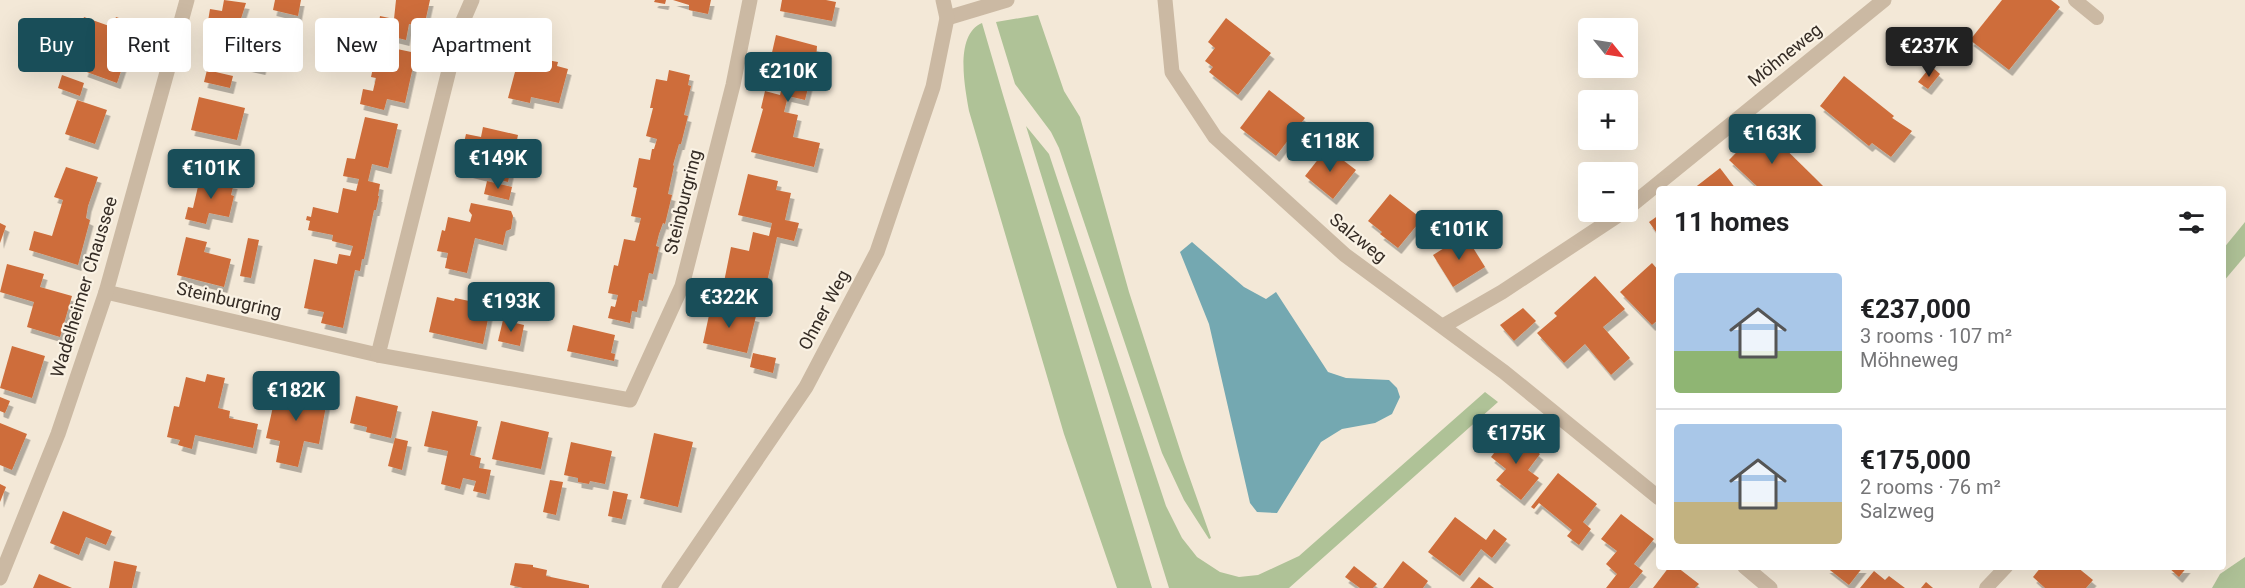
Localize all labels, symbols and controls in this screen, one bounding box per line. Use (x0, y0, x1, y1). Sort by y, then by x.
chip: Buy (18, 18, 95, 72)
chip: Rent (107, 18, 191, 72)
chip: Filters (203, 18, 303, 72)
chip: New (315, 18, 399, 72)
chip: Apartment (411, 18, 552, 72)
north arrow (1578, 18, 1638, 78)
map controls (1578, 18, 1638, 222)
street label: Möhneweg (1744, 19, 1826, 91)
pin: €237K (1887, 27, 1971, 78)
text: €237K (1900, 34, 1958, 58)
pin: €210K (746, 52, 830, 103)
text: €210K (759, 59, 817, 83)
button: + (1578, 90, 1638, 150)
pin: €163K (1730, 114, 1814, 165)
text: €163K (1743, 121, 1801, 145)
pin: €118K (1288, 122, 1372, 173)
text: €118K (1301, 129, 1359, 153)
pin: €149K (456, 139, 540, 190)
text: €149K (469, 146, 527, 170)
street label: Steinburgring (659, 147, 706, 256)
pin: €101K (169, 149, 253, 200)
text: €101K (182, 156, 240, 180)
button: − (1578, 162, 1638, 222)
street label: Wadelheimer Chaussee (46, 194, 121, 380)
icon: filters (2175, 206, 2208, 239)
text: 11 homes (1674, 207, 1789, 237)
street label: Salzweg (1326, 208, 1391, 267)
pin: €101K (1417, 210, 1501, 261)
text: €101K (1430, 217, 1488, 241)
street label: Ohner Weg (794, 266, 853, 353)
street label: Steinburgring (175, 277, 284, 322)
pin: €322K (687, 278, 771, 329)
pin: €193K (469, 282, 553, 333)
text: €322K (700, 285, 758, 309)
text: €193K (482, 289, 540, 313)
text: €237,000 (1860, 294, 1971, 324)
icon: home (1722, 297, 1794, 369)
text: 3 rooms · 107 m² (1860, 324, 2012, 348)
text: Möhneweg (1860, 348, 1958, 372)
pin: €182K (254, 371, 338, 422)
text: €182K (267, 378, 325, 402)
pin: €175K (1474, 414, 1558, 465)
text: €175K (1487, 421, 1545, 445)
text: €175,000 (1860, 445, 1971, 475)
icon: home (1722, 448, 1794, 520)
text: 2 rooms · 76 m² (1860, 475, 2001, 499)
text: Salzweg (1860, 499, 1934, 523)

